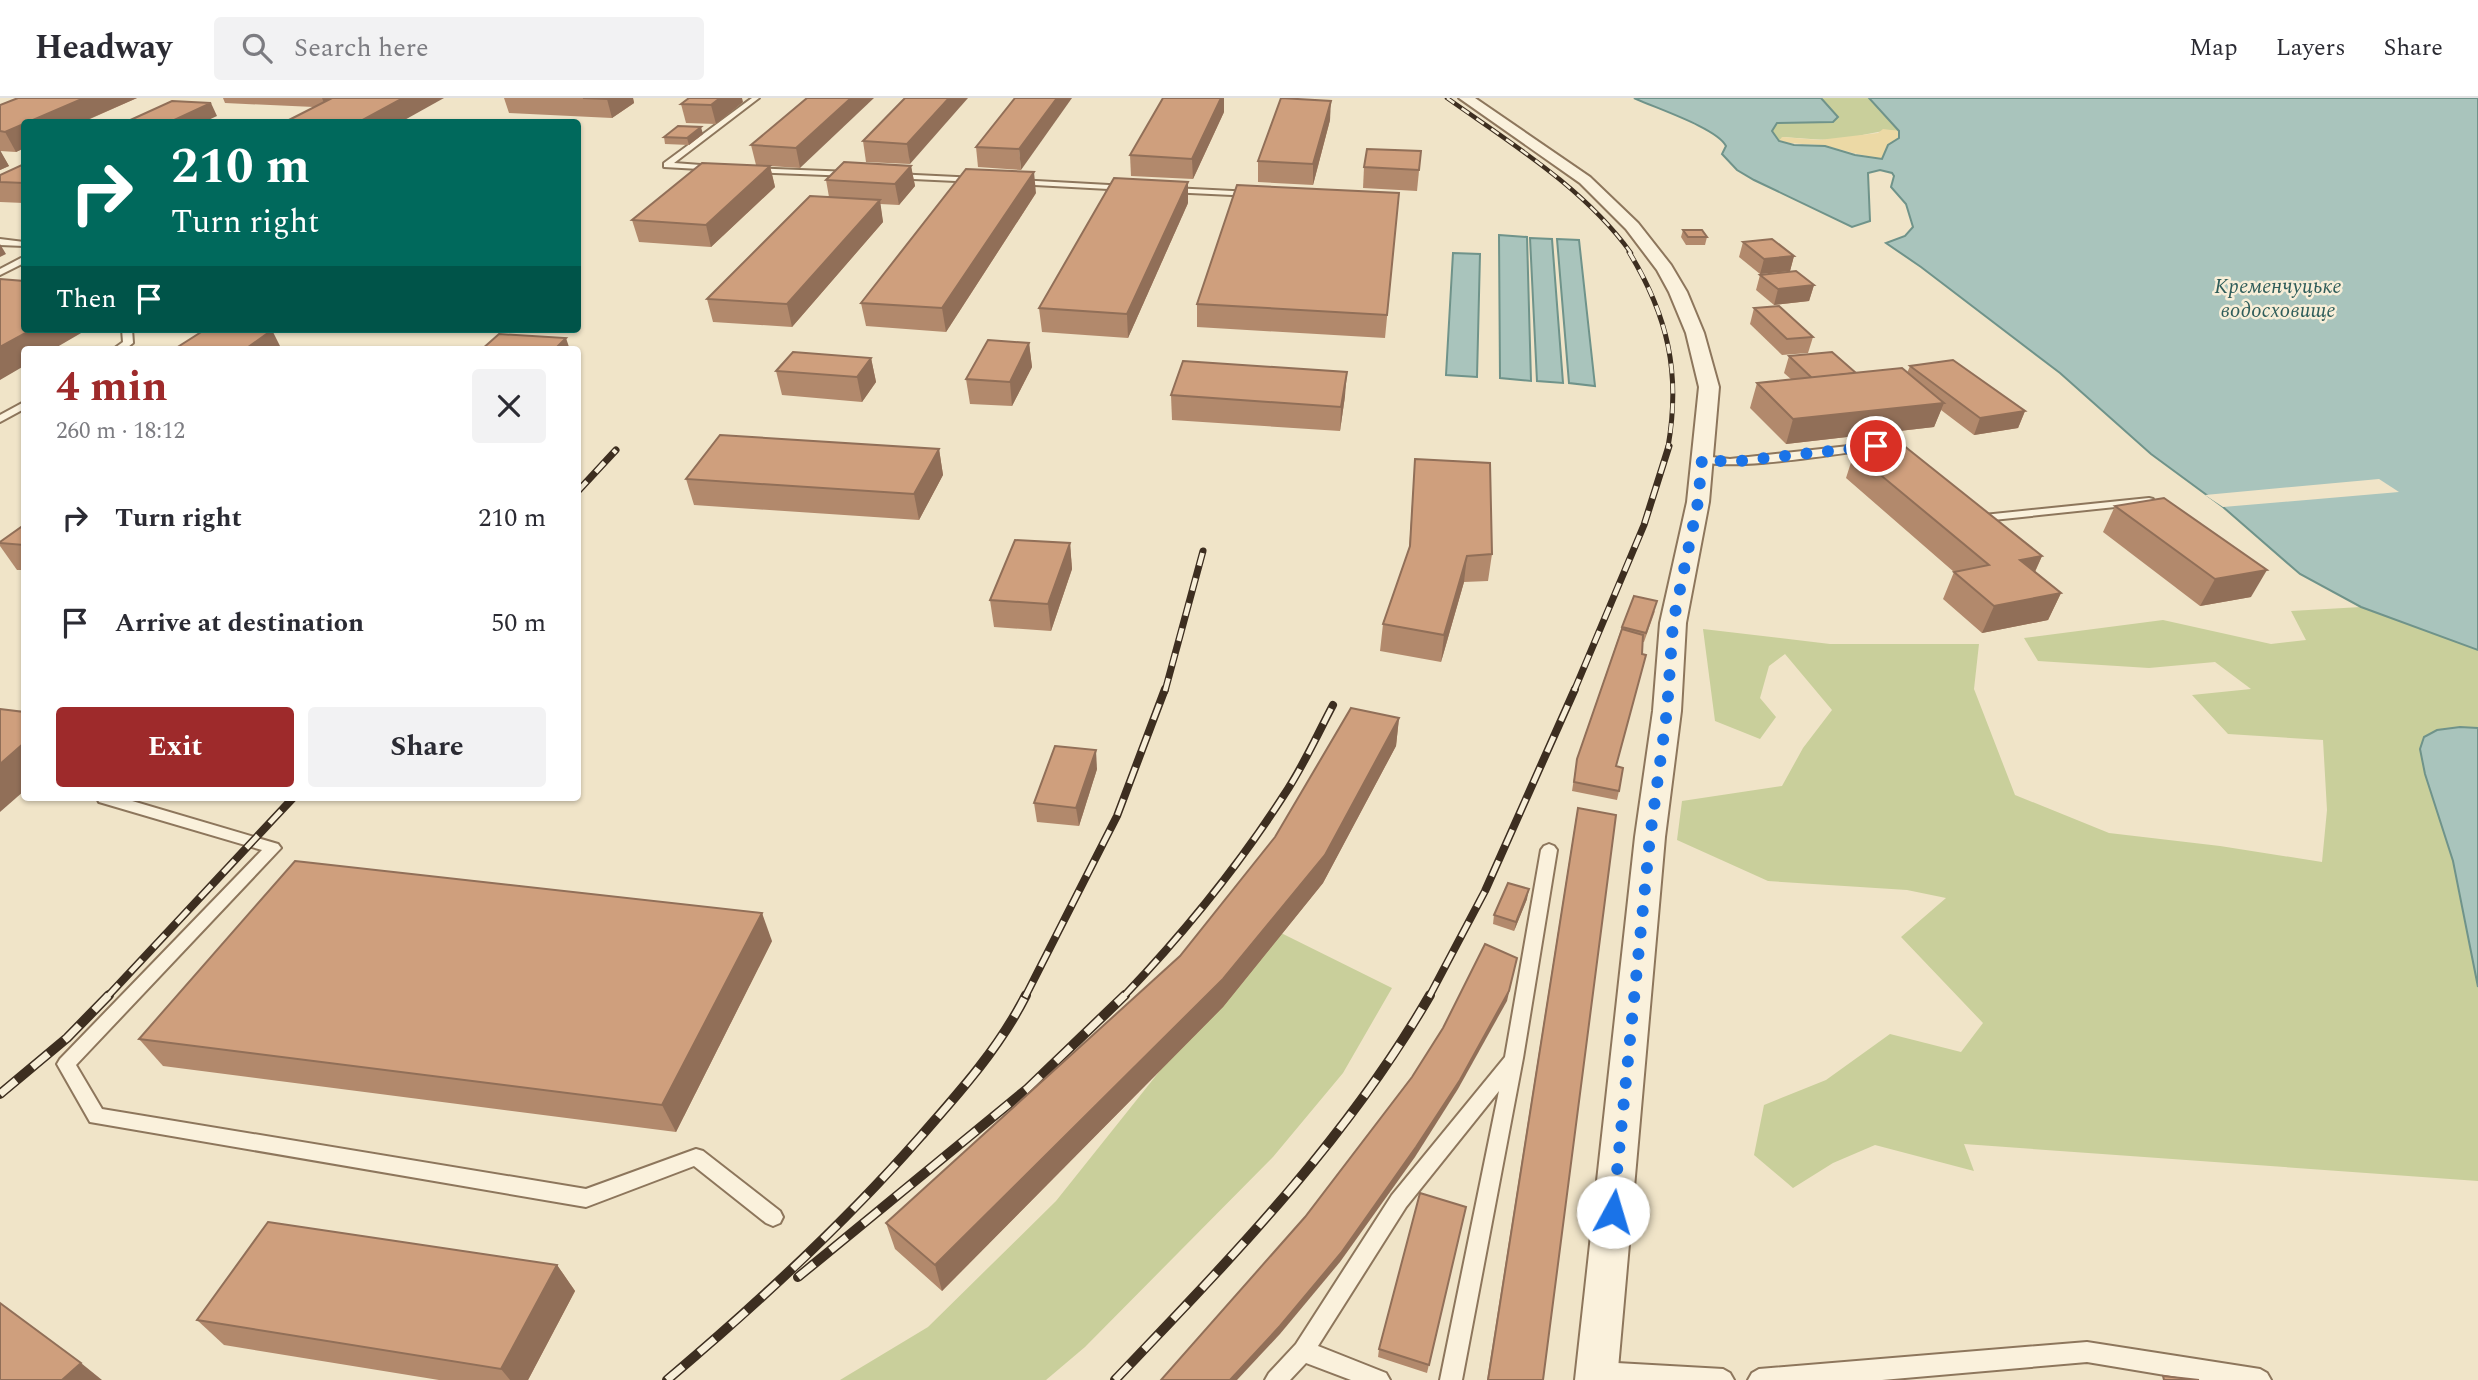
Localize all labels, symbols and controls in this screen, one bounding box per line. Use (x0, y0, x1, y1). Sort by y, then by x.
search box (214, 17, 704, 80)
text: Headway (35, 23, 172, 73)
text: Search here (294, 28, 429, 68)
icon: search (238, 29, 276, 67)
text: Map (2189, 30, 2238, 66)
text: Layers (2276, 30, 2346, 66)
text: Share (2384, 30, 2443, 66)
text: 210 m (171, 130, 310, 205)
icon: right (56, 147, 147, 238)
text: Turn right (171, 198, 319, 247)
water label: Кременчуцьке водосховище (2214, 271, 2342, 327)
text: Then (56, 279, 116, 319)
icon: arrive (130, 280, 168, 318)
text: 4 min (56, 356, 168, 419)
button: close (472, 369, 546, 443)
text: 260 m · 18:12 (56, 414, 185, 449)
pin (1846, 416, 1906, 476)
icon: arrive (1857, 427, 1895, 465)
text: Turn right (115, 498, 242, 538)
text: 210 m (478, 498, 546, 538)
icon: right (56, 499, 94, 537)
text: Arrive at destination (115, 603, 364, 643)
text: 50 m (491, 603, 546, 643)
icon: arrive (56, 604, 94, 642)
button: Exit (56, 707, 294, 787)
button: Share (308, 707, 546, 787)
position arrow (1576, 1175, 1650, 1249)

